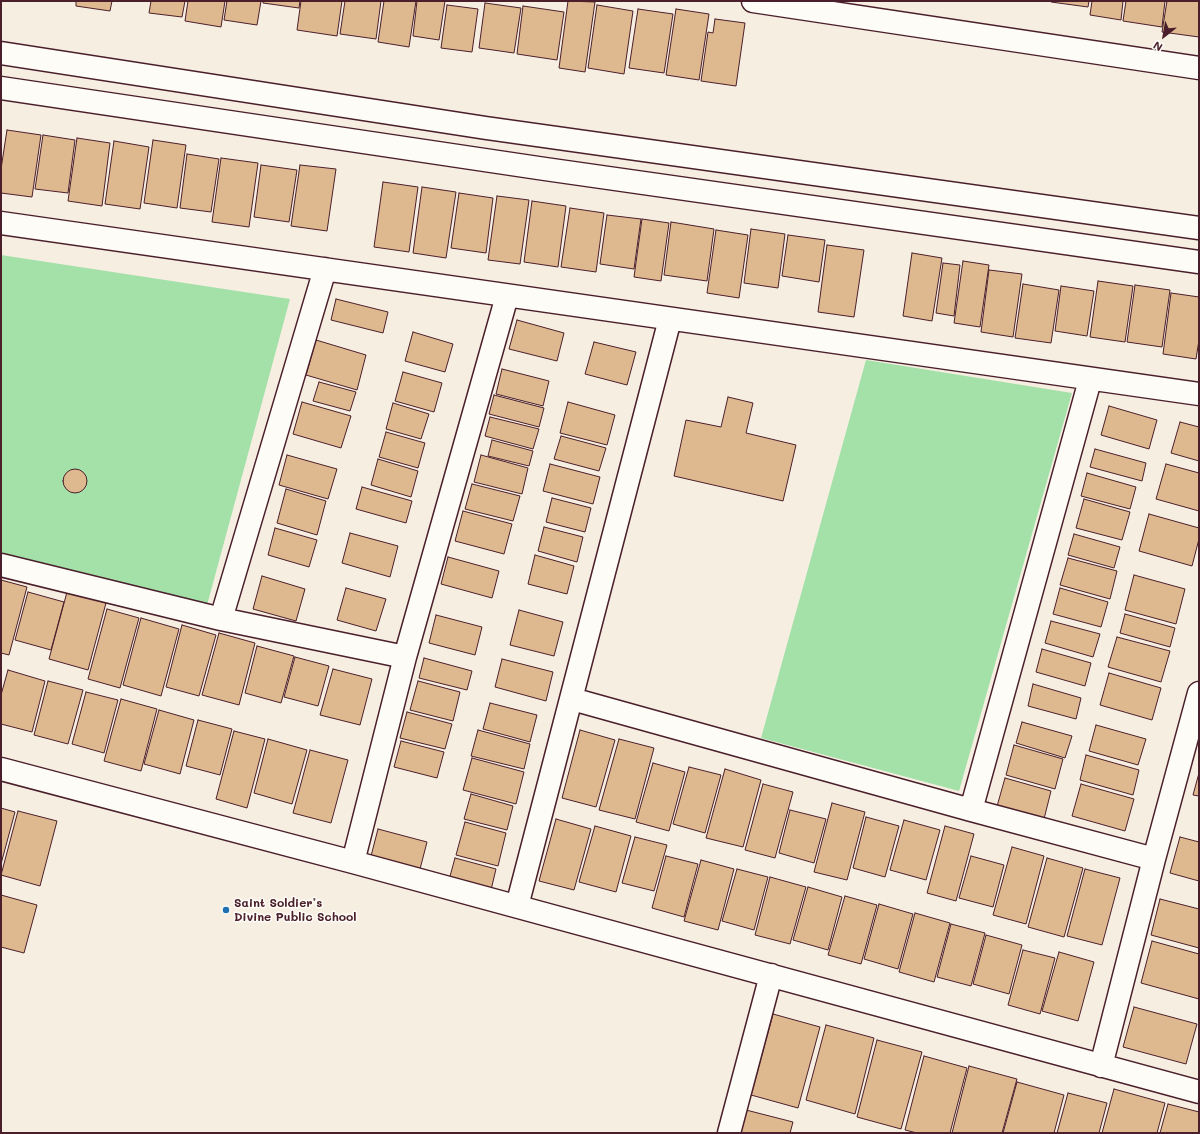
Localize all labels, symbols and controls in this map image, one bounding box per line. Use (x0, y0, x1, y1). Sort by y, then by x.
north arrow (1144, 16, 1184, 56)
text: N (1150, 38, 1165, 55)
place label: Saint Soldier’s Divine Public School (234, 896, 357, 924)
marker: Saint Soldier’s Divine Public School (221, 905, 231, 915)

